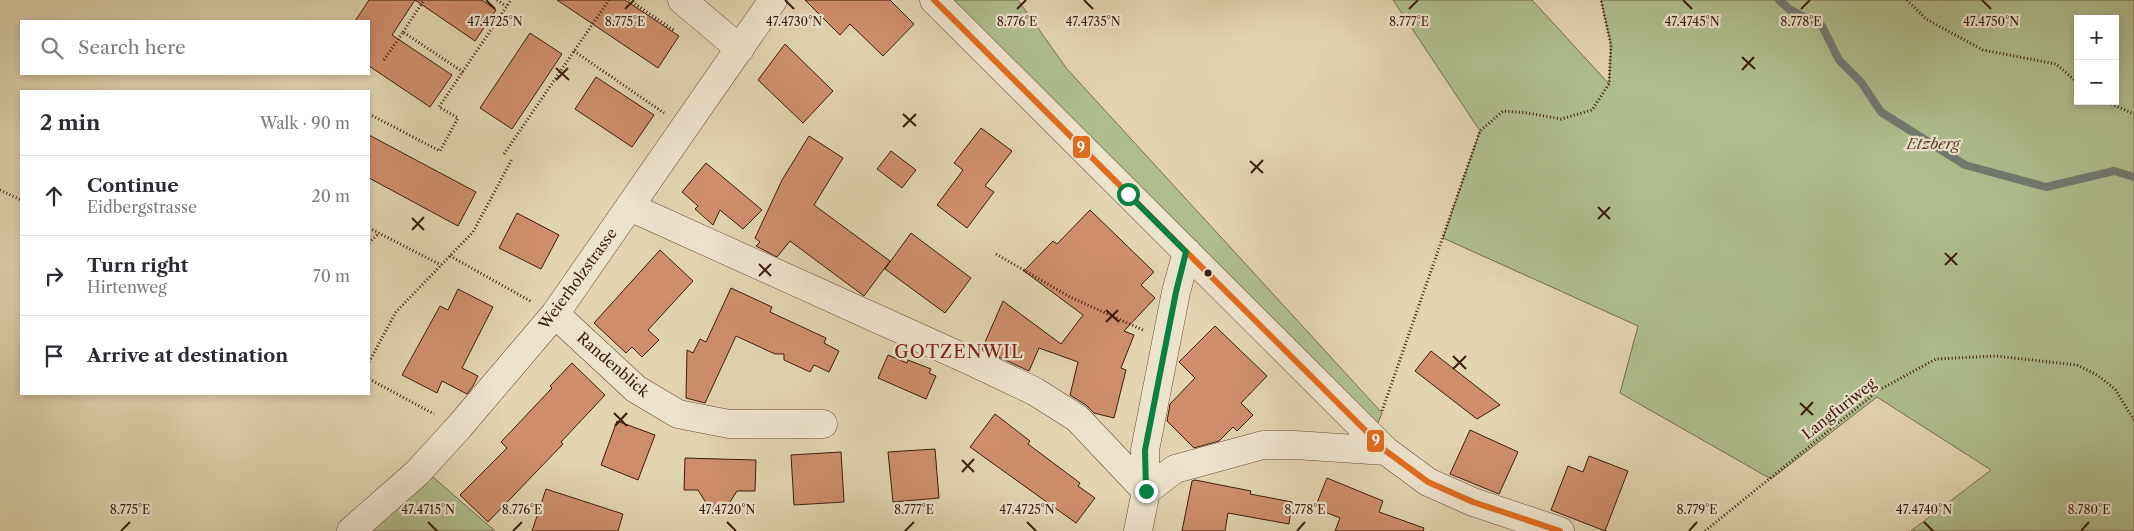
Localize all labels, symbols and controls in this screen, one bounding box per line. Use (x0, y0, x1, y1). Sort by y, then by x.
text: 47.4725°N (467, 14, 523, 29)
text: 8.775°E (605, 14, 645, 29)
text: 47.4730°N (766, 14, 822, 29)
text: 8.776°E (997, 14, 1037, 29)
text: 47.4735°N (1065, 14, 1121, 29)
text: 8.777°E (1389, 14, 1429, 29)
text: 47.4745°N (1664, 14, 1720, 29)
text: 8.778°E (1780, 14, 1822, 29)
text: 47.4750°N (1963, 14, 2019, 29)
map controls (2074, 15, 2119, 105)
button: + (2074, 15, 2119, 60)
search box (20, 20, 370, 75)
icon: search (38, 34, 66, 62)
text: Search here (78, 36, 186, 59)
button: − (2074, 60, 2119, 105)
text: 2 min (40, 110, 100, 135)
text: Walk · 90 m (260, 113, 350, 133)
park label: Etzberg (1905, 134, 1961, 153)
line badge: 9 (1072, 135, 1091, 159)
text: 9 (1077, 138, 1085, 156)
text: Continue (87, 174, 179, 197)
icon: ahead (40, 182, 68, 210)
route start (1117, 183, 1140, 206)
text: 20 m (311, 186, 350, 206)
text: Eidbergstrasse (87, 197, 197, 217)
street label: Weierholzstrasse (534, 224, 621, 334)
text: Turn right (87, 254, 188, 277)
icon: right (40, 262, 68, 290)
text: 70 m (313, 266, 350, 286)
unlabelled marker (1203, 268, 1213, 278)
text: Hirtenweg (87, 277, 167, 297)
street label: Randenblick (573, 328, 654, 402)
district label: GOTZENWIL (894, 341, 1024, 363)
icon: arrive (40, 342, 68, 370)
text: Arrive at destination (87, 344, 288, 367)
street label: Langfuriweg (1798, 374, 1880, 443)
line badge: 9 (1366, 429, 1385, 453)
text: 9 (1372, 431, 1380, 449)
route end (1135, 480, 1158, 503)
text: 8.775°E (110, 502, 150, 517)
text: 47.4715°N (401, 502, 455, 517)
text: 8.776°E (502, 502, 542, 517)
text: 47.4720°N (699, 502, 755, 517)
text: 8.777°E (894, 502, 934, 517)
text: 47.4725°N (999, 502, 1055, 517)
text: 8.778°E (1284, 502, 1326, 517)
text: 8.779°E (1676, 502, 1718, 517)
text: 47.4740°N (1896, 502, 1952, 517)
text: 8.780°E (2067, 502, 2111, 517)

